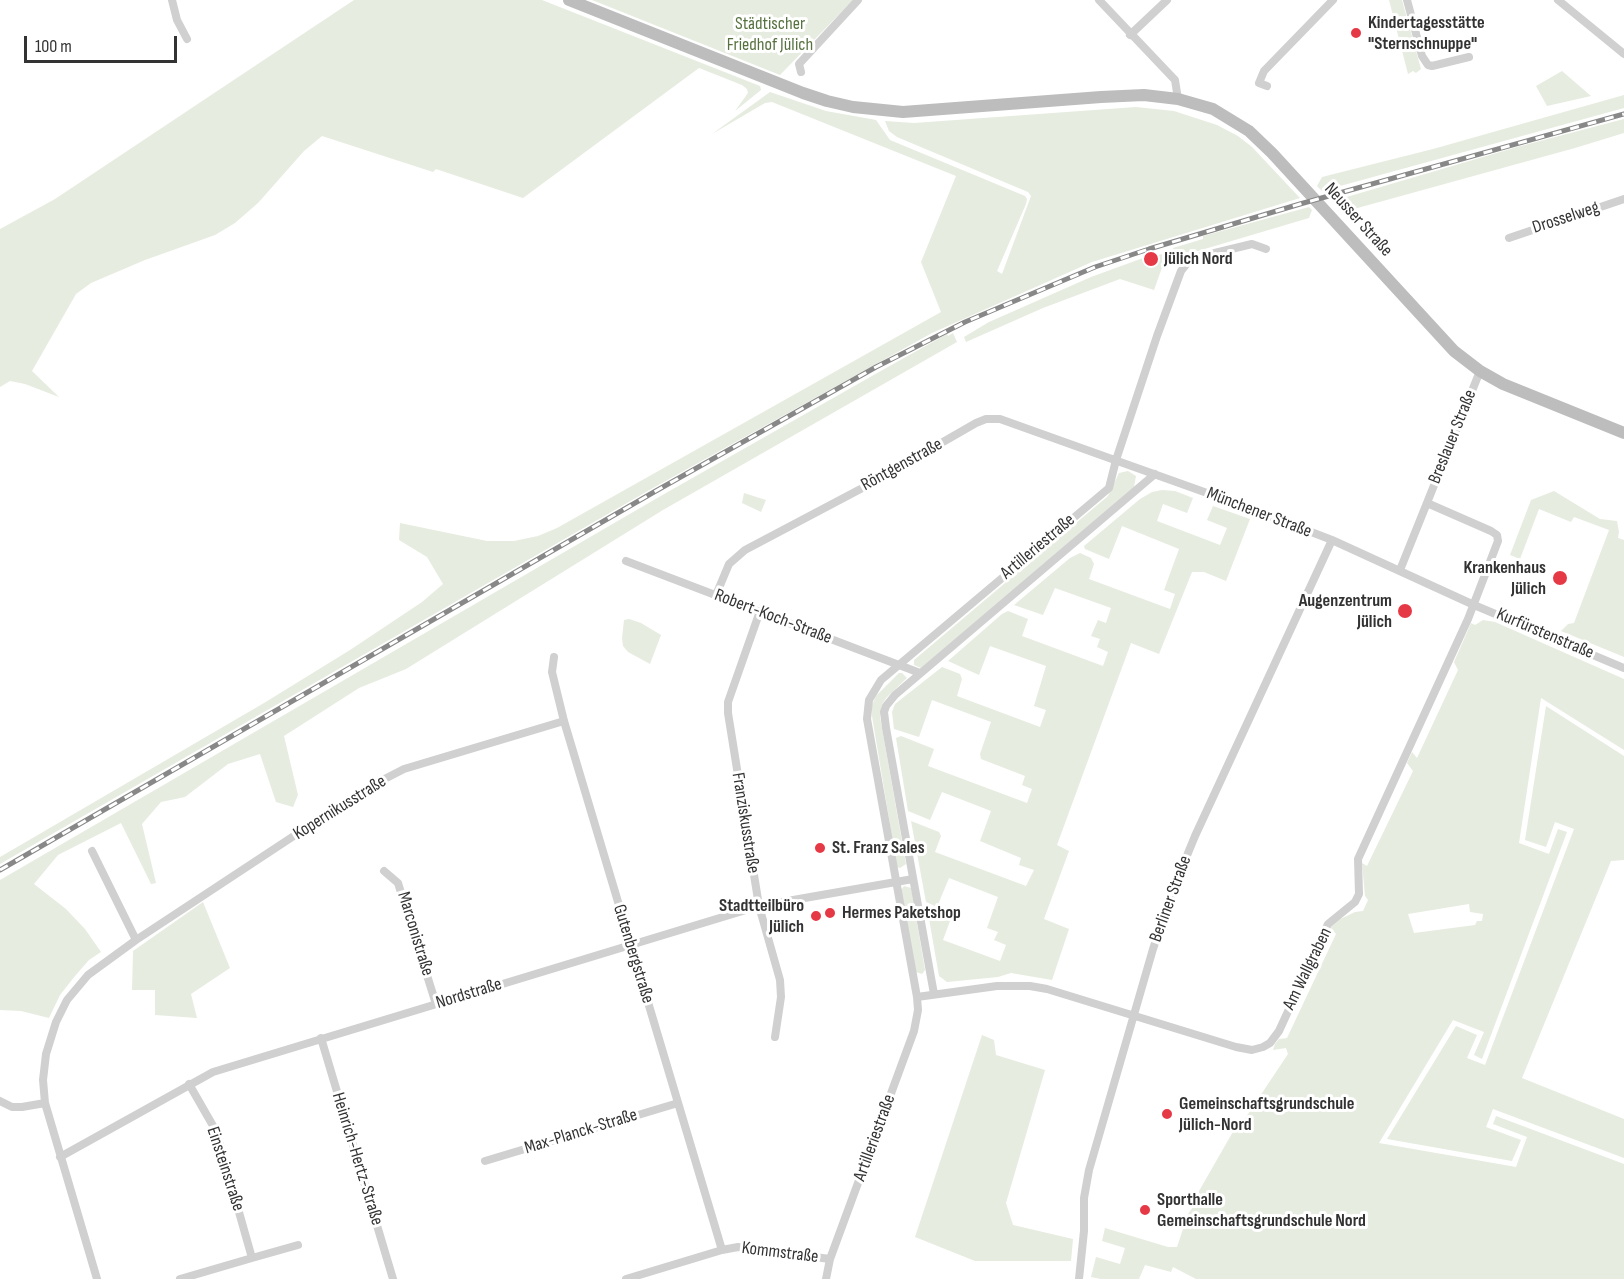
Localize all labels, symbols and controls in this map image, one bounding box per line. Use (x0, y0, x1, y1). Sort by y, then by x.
place label: Kindertagesstätte "Sternschnuppe" (1368, 12, 1485, 54)
park label: Städtischer Friedhof Jülich (727, 13, 813, 56)
scale bar (27, 24, 180, 62)
marker: Kindertagesstätte "Sternschnuppe" (1349, 26, 1363, 40)
text: 100 m (35, 36, 72, 57)
street label: Neusser Straße (1319, 179, 1397, 261)
street label: Drosselweg (1530, 197, 1602, 239)
place label: Jülich Nord (1164, 248, 1233, 270)
marker: Jülich Nord (1142, 250, 1160, 268)
street label: Breslauer Straße (1424, 387, 1482, 487)
street label: Röntgenstraße (858, 434, 946, 496)
street label: Münchener Straße (1203, 483, 1315, 543)
street label: Artilleriestraße (996, 510, 1080, 584)
place label: Krankenhaus Jülich (1463, 557, 1546, 600)
marker: Krankenhaus Jülich (1551, 569, 1569, 587)
street label: Robert-Koch-Straße (711, 585, 835, 649)
place label: Augenzentrum Jülich (1299, 590, 1392, 632)
marker: Augenzentrum Jülich (1396, 602, 1414, 620)
street label: Kurfürstenstraße (1493, 604, 1597, 664)
street label: Kopernikusstraße (290, 771, 390, 845)
street label: Franziskusstraße (726, 771, 764, 875)
place label: St. Franz Sales (832, 837, 925, 859)
marker: St. Franz Sales (813, 841, 827, 855)
street label: Berliner Straße (1145, 853, 1197, 945)
street label: Marconistraße (392, 889, 438, 979)
place label: Stadtteilbüro Jülich (719, 895, 804, 938)
street label: Gutenbergstraße (608, 902, 658, 1006)
place label: Hermes Paketshop (842, 902, 961, 924)
marker: Hermes Paketshop (823, 906, 837, 920)
marker: Stadtteilbüro Jülich (809, 909, 823, 923)
street label: Am Wallgraben (1279, 924, 1337, 1014)
street label: Nordstraße (434, 974, 504, 1014)
street label: Heinrich-Hertz-Straße (327, 1090, 387, 1228)
street label: Artilleriestraße (849, 1092, 901, 1184)
place label: Gemeinschaftsgrundschule Jülich-Nord (1179, 1093, 1354, 1136)
street label: Max-Planck-Straße (522, 1105, 640, 1159)
marker: Gemeinschaftsgrundschule Jülich-Nord (1160, 1107, 1174, 1121)
street label: Einsteinstraße (201, 1124, 249, 1214)
place label: Sporthalle Gemeinschaftsgrundschule Nord (1157, 1189, 1366, 1232)
marker: Sporthalle Gemeinschaftsgrundschule Nord (1138, 1203, 1152, 1217)
street label: Kommstraße (740, 1238, 820, 1268)

